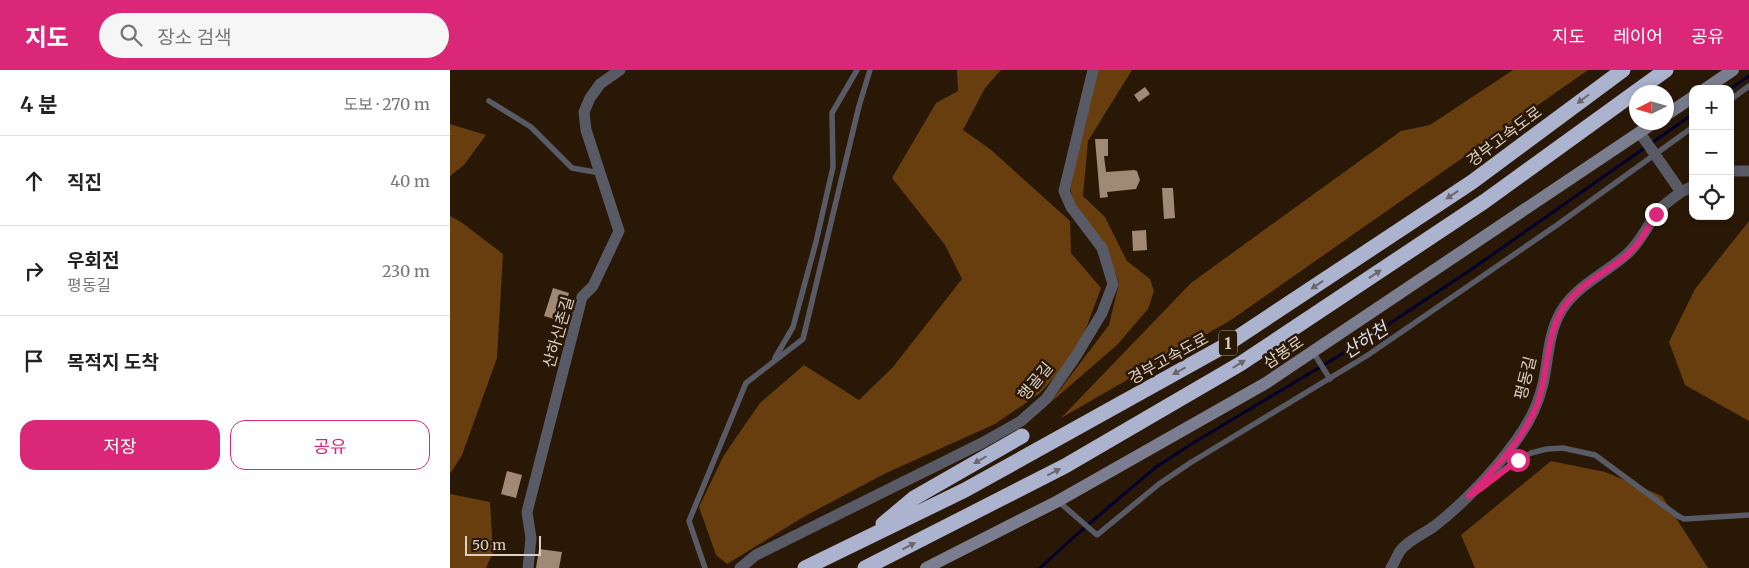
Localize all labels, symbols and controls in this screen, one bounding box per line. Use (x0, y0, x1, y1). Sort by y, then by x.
search box (99, 13, 449, 58)
icon: search (117, 21, 145, 49)
text: 지도 (25, 22, 69, 53)
text: 장소 검색 (157, 25, 232, 49)
text: 지도 (1552, 25, 1585, 48)
text: 레이어 (1613, 25, 1663, 48)
text: 공유 (1691, 25, 1724, 48)
north arrow (1629, 85, 1674, 130)
map controls (1689, 85, 1734, 220)
button: + (1689, 85, 1734, 130)
text: 4 분 (20, 91, 58, 118)
text: 도보 · 270 m (344, 94, 430, 114)
one-way arrow (1576, 94, 1590, 104)
street label: 경부고속도로 (1463, 101, 1546, 171)
button: − (1689, 130, 1734, 175)
icon: ahead (20, 167, 48, 195)
text: 직진 (67, 170, 102, 194)
text: 40 m (390, 171, 430, 191)
button: locate (1689, 175, 1734, 220)
one-way arrow (1445, 190, 1459, 200)
route end (1645, 203, 1668, 226)
text: 우회전 (67, 248, 119, 272)
icon: right (20, 257, 48, 285)
text: 230 m (382, 261, 430, 281)
one-way arrow (1368, 270, 1382, 279)
text: 평동길 (67, 275, 111, 295)
one-way arrow (1310, 280, 1323, 289)
street label: 산하신촌길 (538, 294, 578, 370)
water label: 산하천 (1338, 315, 1394, 363)
street label: 경부고속도로 (1125, 328, 1212, 388)
road number: 1 (1219, 330, 1237, 356)
street label: 삼봉로 (1259, 331, 1307, 373)
icon: arrive (20, 347, 48, 375)
text: 목적지 도착 (67, 350, 159, 374)
street label: 평동길 (1510, 354, 1540, 402)
street label: 행골길 (1013, 358, 1057, 404)
one-way arrow (1233, 359, 1246, 369)
one-way arrow (1172, 367, 1187, 375)
button: 저장 (20, 420, 220, 470)
button: 공유 (230, 420, 430, 470)
route start (1507, 449, 1530, 472)
one-way arrow (973, 456, 988, 464)
one-way arrow (1046, 468, 1061, 476)
scale bar (465, 533, 541, 556)
text: 50 m (472, 536, 506, 554)
one-way arrow (902, 542, 916, 550)

